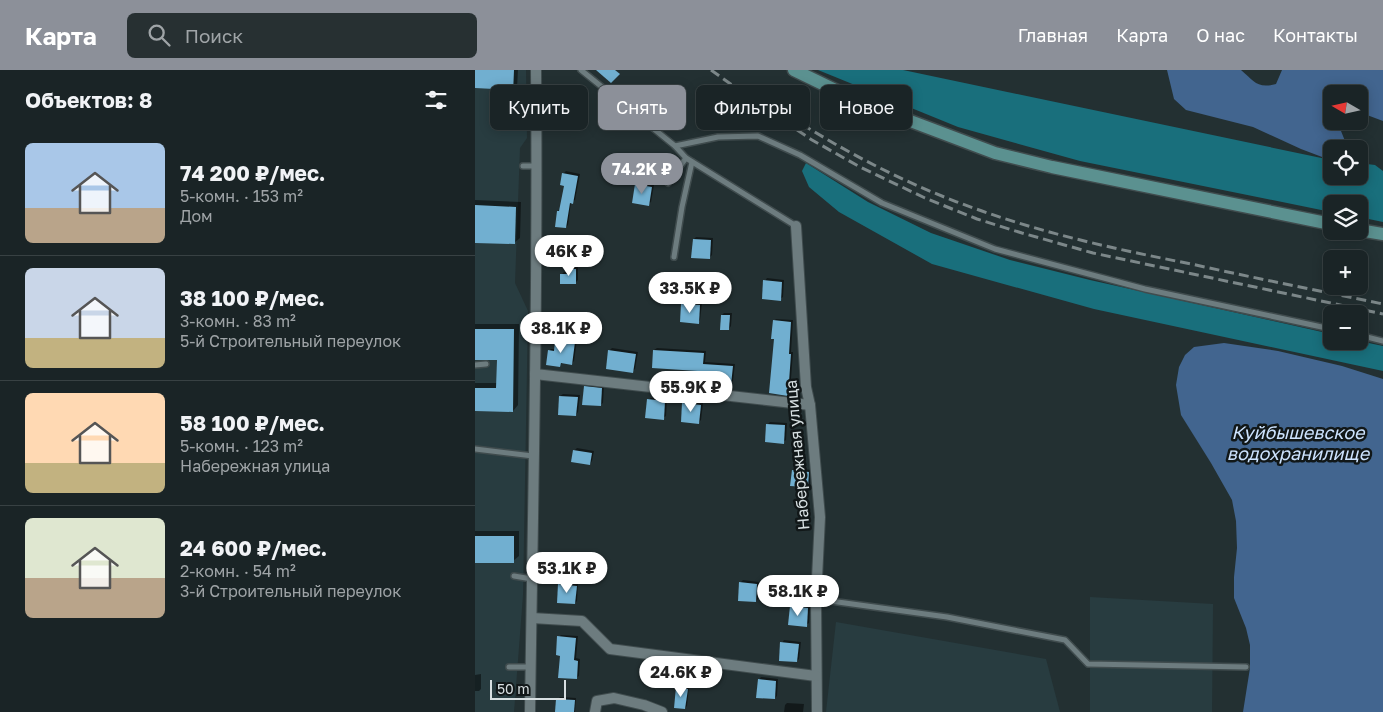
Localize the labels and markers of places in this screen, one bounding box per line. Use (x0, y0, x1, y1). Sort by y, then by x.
pin: 74.2K ₽ (596, 152, 688, 195)
pin: 46K ₽ (534, 234, 604, 277)
pin: 33.5K ₽ (644, 272, 736, 314)
pin: 38.1K ₽ (515, 312, 607, 354)
pin: 55.9K ₽ (645, 370, 737, 413)
pin: 53.1K ₽ (521, 552, 613, 594)
pin: 58.1K ₽ (752, 574, 844, 617)
pin: 24.6K ₽ (635, 656, 727, 698)

